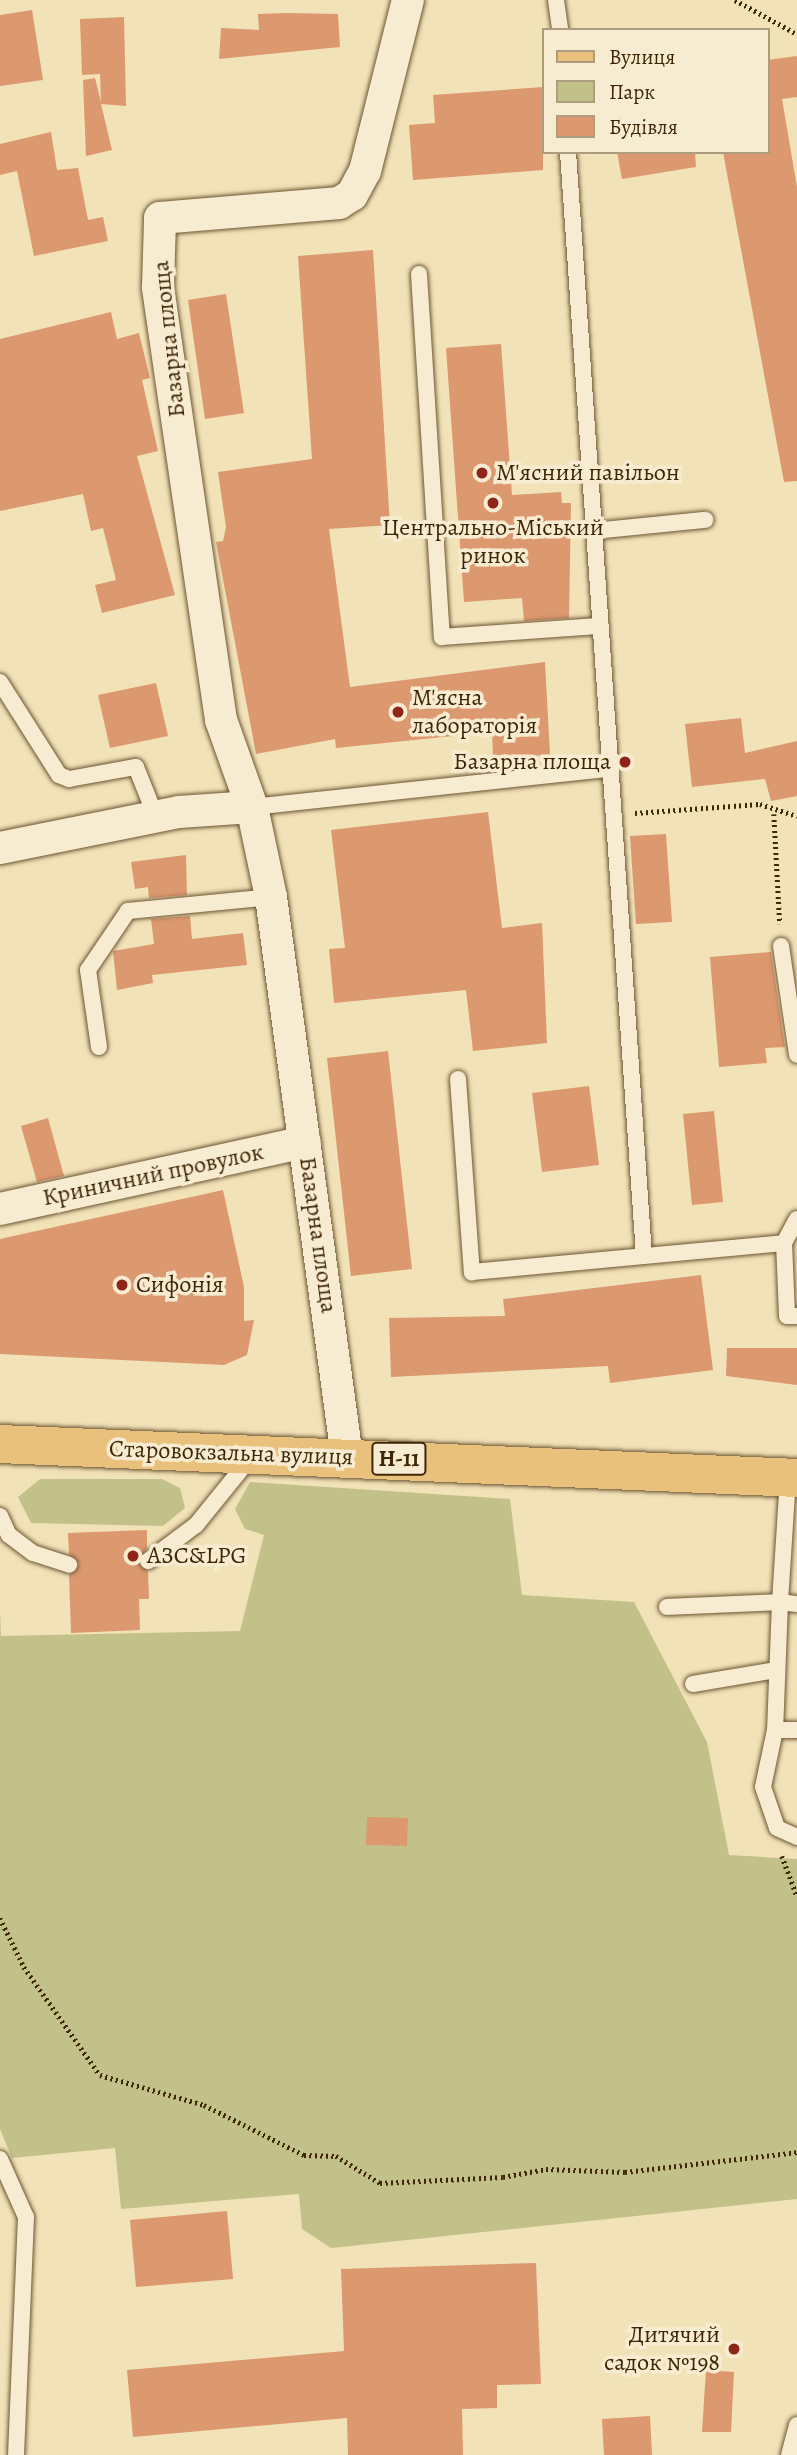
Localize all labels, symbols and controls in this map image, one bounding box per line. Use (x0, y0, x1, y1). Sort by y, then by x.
legend (542, 28, 769, 154)
text: Вулиця (609, 43, 675, 71)
text: Парк (609, 78, 655, 106)
text: Будівля (609, 113, 678, 141)
street label: Базарна площа (146, 259, 192, 419)
place label: М'ясний павільон (496, 459, 680, 487)
marker: М'ясний павільон (474, 465, 490, 481)
marker: Центрально-Міський ринок (485, 495, 501, 511)
place label: Центрально-Міський ринок (382, 514, 604, 570)
place label: М'ясна лабораторія (412, 684, 537, 740)
marker: М'ясна лабораторія (390, 704, 406, 720)
place label: Базарна площа (453, 748, 611, 776)
marker: Базарна площа (617, 754, 633, 770)
street label: Криничний провулок (40, 1138, 266, 1212)
street label: Базарна площа (293, 1155, 343, 1315)
place label: Сифонія (136, 1271, 224, 1299)
marker: Сифонія (114, 1277, 130, 1293)
street label: Старовокзальна вулиця (108, 1434, 354, 1472)
road number: Н-11 (371, 1440, 427, 1478)
place label: АЗС&LPG (147, 1542, 246, 1570)
marker: АЗС&LPG (125, 1548, 141, 1564)
place label: Дитячий садок №198 (604, 2321, 720, 2377)
marker: Дитячий садок №198 (726, 2341, 742, 2357)

